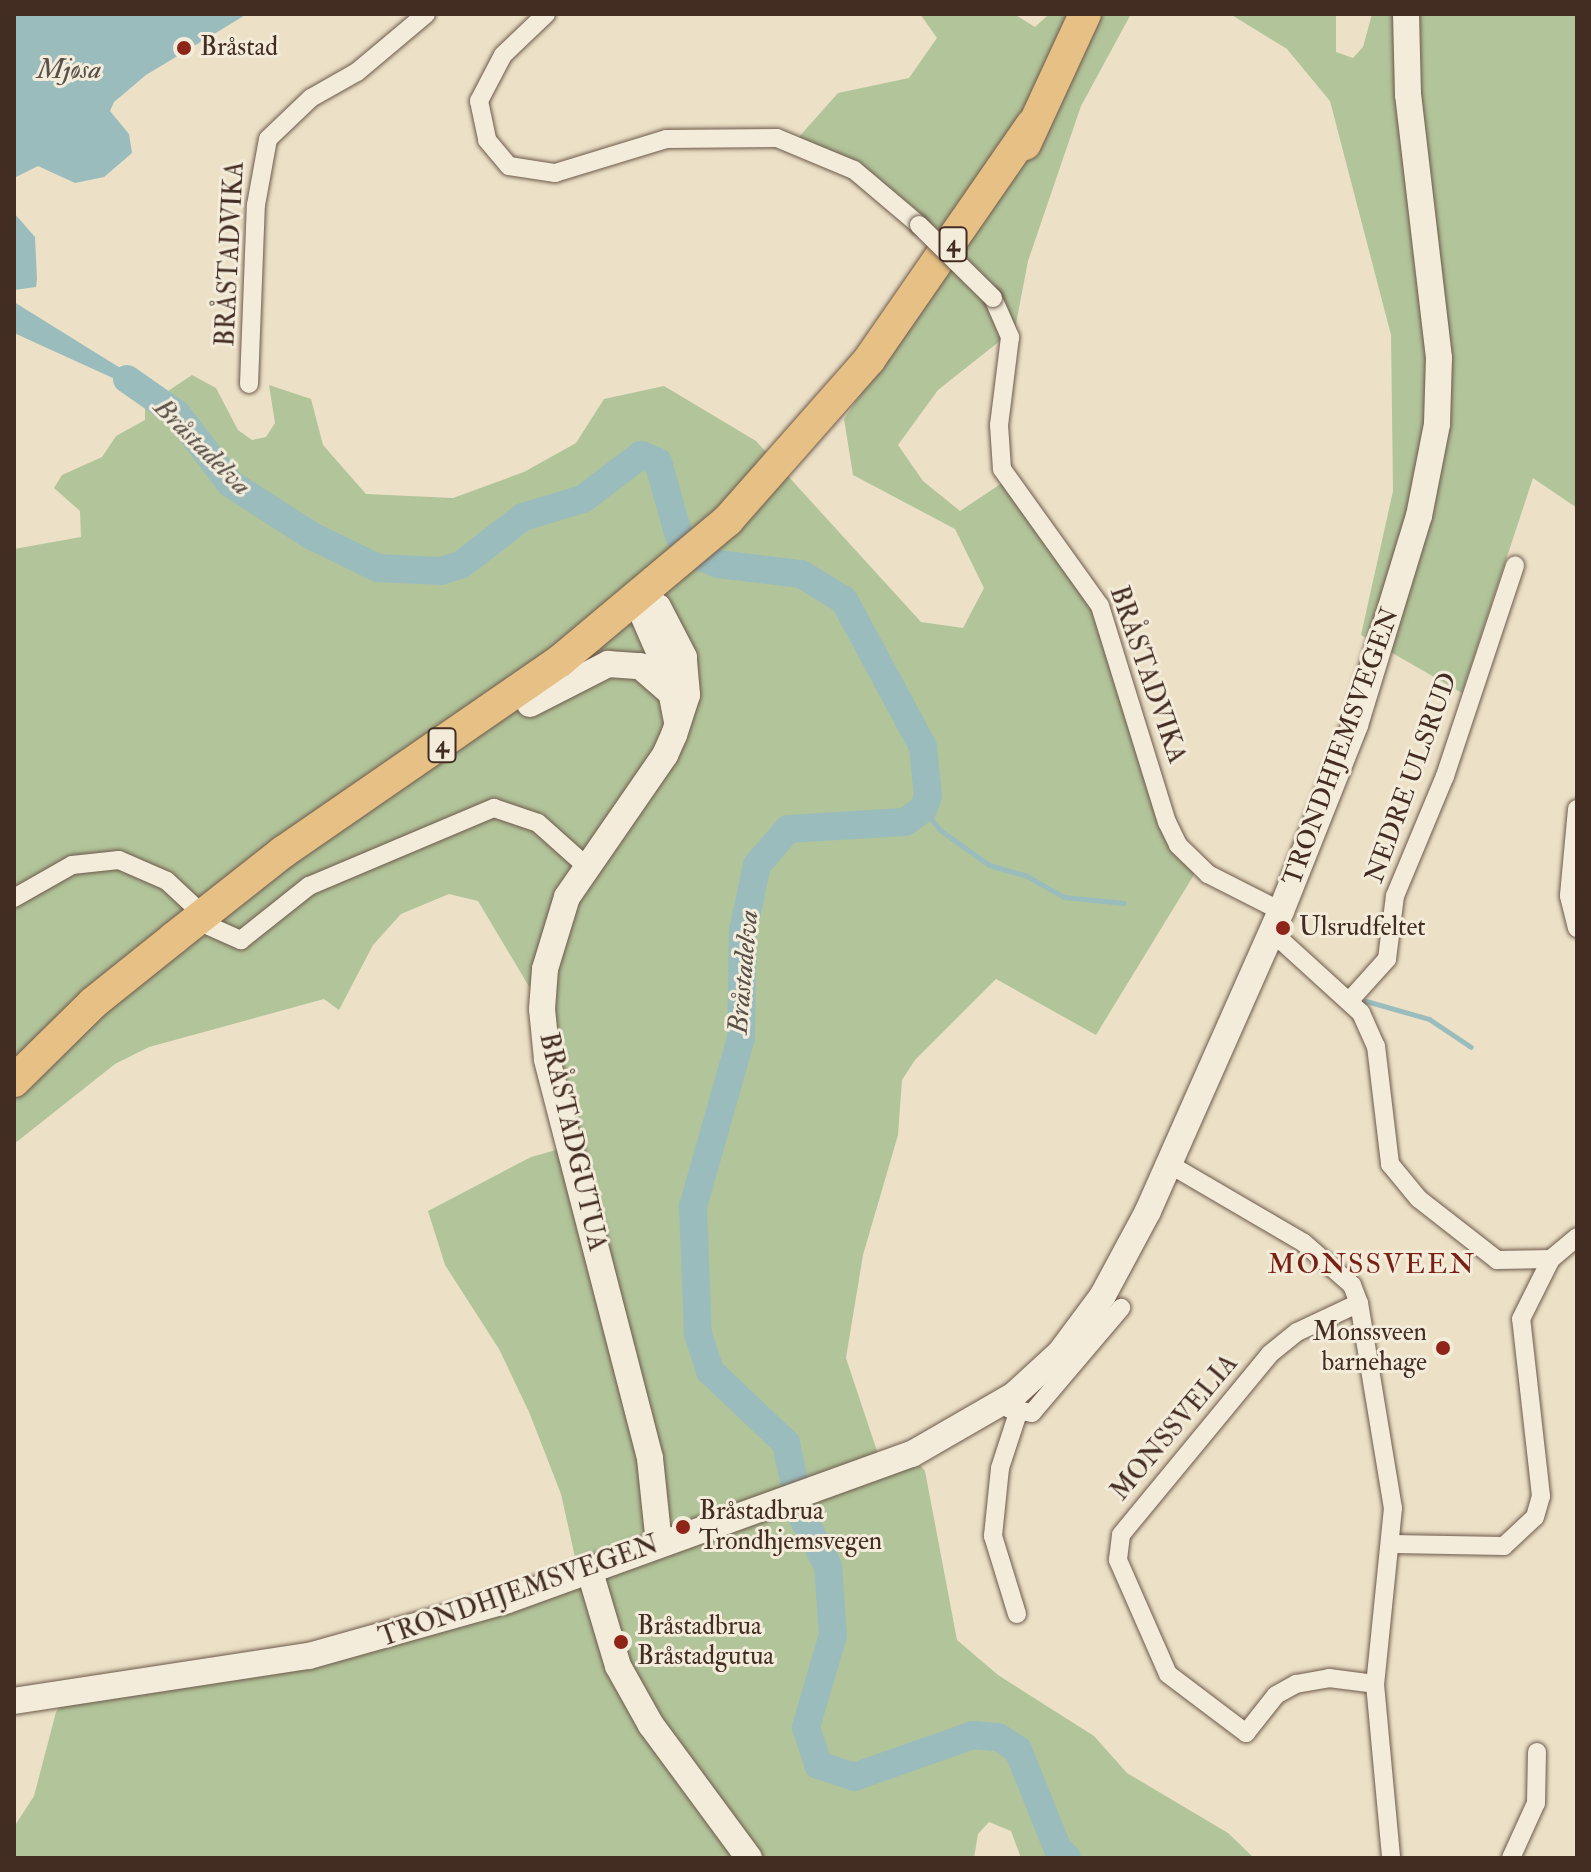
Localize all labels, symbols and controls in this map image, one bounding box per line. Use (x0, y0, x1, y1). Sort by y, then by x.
place label: Bråstad (200, 32, 278, 64)
marker: Bråstad (175, 39, 193, 57)
water label: Mjøsa (37, 53, 101, 87)
street label: BRÅSTADVIKA (211, 161, 251, 347)
road number: 4 (937, 224, 969, 264)
water label: Bråstadelva (146, 391, 258, 503)
street label: BRÅSTADVIKA (1102, 582, 1192, 768)
street label: TRONDHJEMSVEGEN (1277, 604, 1407, 890)
street label: NEDRE ULSRUD (1359, 669, 1465, 887)
road number: 4 (426, 725, 458, 765)
water label: Bråstadelva (722, 909, 766, 1035)
place label: Ulsrudfeltet (1299, 912, 1426, 944)
marker: Ulsrudfeltet (1274, 919, 1292, 937)
street label: BRÅSTADGUTUA (532, 1030, 612, 1254)
district label: MONSSVEEN (1268, 1248, 1476, 1282)
place label: Monssveen barnehage (1312, 1317, 1427, 1378)
marker: Monssveen barnehage (1434, 1339, 1452, 1357)
street label: MONSSVELIA (1105, 1349, 1245, 1507)
place label: Bråstadbrua Trondhjemsvegen (699, 1496, 882, 1558)
marker: Bråstadbrua Trondhjemsvegen (674, 1518, 692, 1536)
street label: TRONDHJEMSVEGEN (375, 1529, 663, 1655)
place label: Bråstadbrua Bråstadgutua (637, 1611, 774, 1672)
marker: Bråstadbrua Bråstadgutua (612, 1633, 630, 1651)

